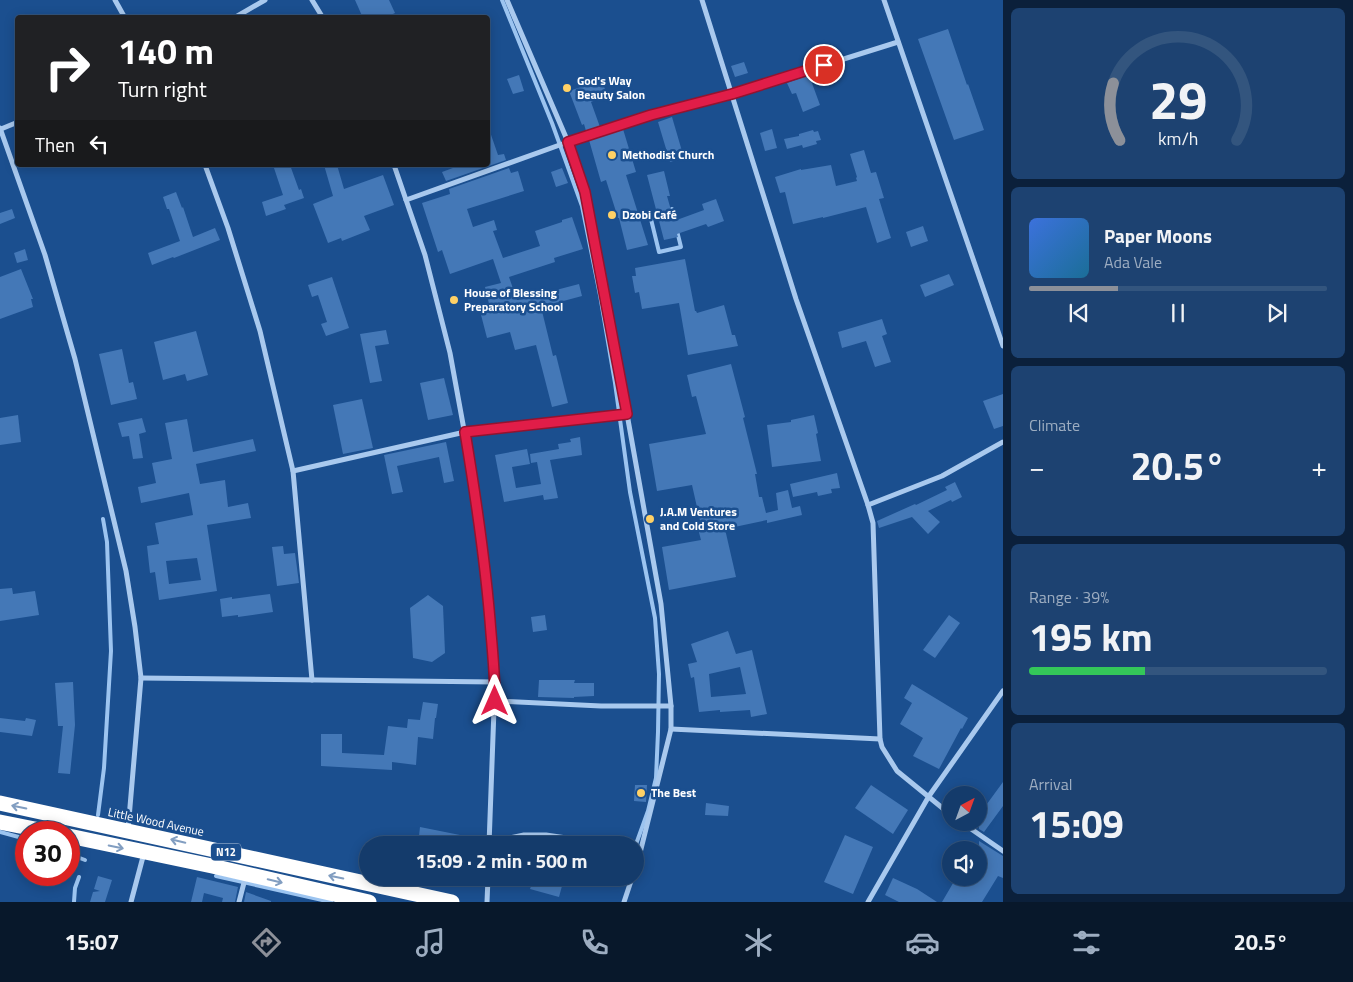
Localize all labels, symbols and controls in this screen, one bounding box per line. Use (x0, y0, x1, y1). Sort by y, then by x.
text: 140 m (118, 24, 214, 78)
icon: right (35, 35, 100, 100)
pin (803, 44, 845, 86)
icon: arrive (810, 51, 838, 79)
text: 29 (1149, 60, 1207, 139)
place label: God's Way Beauty Salon (577, 71, 645, 104)
text: Turn right (118, 72, 207, 106)
marker: God's Way Beauty Salon (561, 82, 573, 94)
text: km/h (1158, 125, 1198, 152)
text: Then (35, 130, 75, 159)
icon: left (85, 130, 113, 158)
place label: Methodist Church (622, 145, 714, 164)
marker: Methodist Church (606, 149, 618, 161)
place label: Dzobi Café (622, 205, 677, 224)
marker: Dzobi Café (606, 209, 618, 221)
text: Paper Moons (1104, 221, 1212, 250)
text: Ada Vale (1104, 250, 1162, 274)
place label: House of Blessing Preparatory School (464, 283, 563, 316)
marker: House of Blessing Preparatory School (448, 294, 460, 306)
icon: previous (1065, 299, 1093, 327)
icon: pause (1164, 299, 1192, 327)
icon: next (1263, 299, 1291, 327)
text: Climate (1029, 413, 1080, 437)
text: 20.5° (1131, 437, 1225, 495)
text: − (1029, 445, 1045, 488)
text: + (1311, 445, 1327, 488)
place label: J.A.M Ventures and Cold Store (660, 502, 737, 535)
marker: J.A.M Ventures and Cold Store (644, 513, 656, 525)
text: Range · 39% (1029, 585, 1109, 609)
text: 195 km (1029, 608, 1153, 666)
position arrow (468, 674, 520, 726)
text: Arrival (1029, 772, 1072, 796)
place label: The Best (651, 783, 697, 802)
north arrow (942, 786, 988, 831)
map controls (942, 786, 987, 886)
marker: The Best (635, 787, 647, 799)
text: 15:09 (1029, 795, 1124, 853)
one-way arrow (11, 802, 27, 811)
street label: Little Wood Avenue (106, 802, 206, 841)
speed limit sign: 30 (15, 821, 80, 886)
one-way arrow (170, 836, 186, 846)
button: sound (942, 841, 987, 886)
one-way arrow (108, 842, 124, 852)
road number: N12 (211, 844, 241, 860)
text: 15:09 · 2 min · 500 m (415, 846, 588, 875)
one-way arrow (329, 871, 345, 881)
one-way arrow (267, 877, 283, 886)
text: 15:07 (65, 925, 119, 959)
icon: directions (249, 925, 284, 960)
icon: music (413, 925, 448, 960)
icon: phone (577, 925, 612, 960)
icon: climate (741, 925, 776, 960)
icon: car (905, 925, 940, 960)
icon: filters (1069, 925, 1104, 960)
text: 20.5° (1233, 925, 1288, 959)

